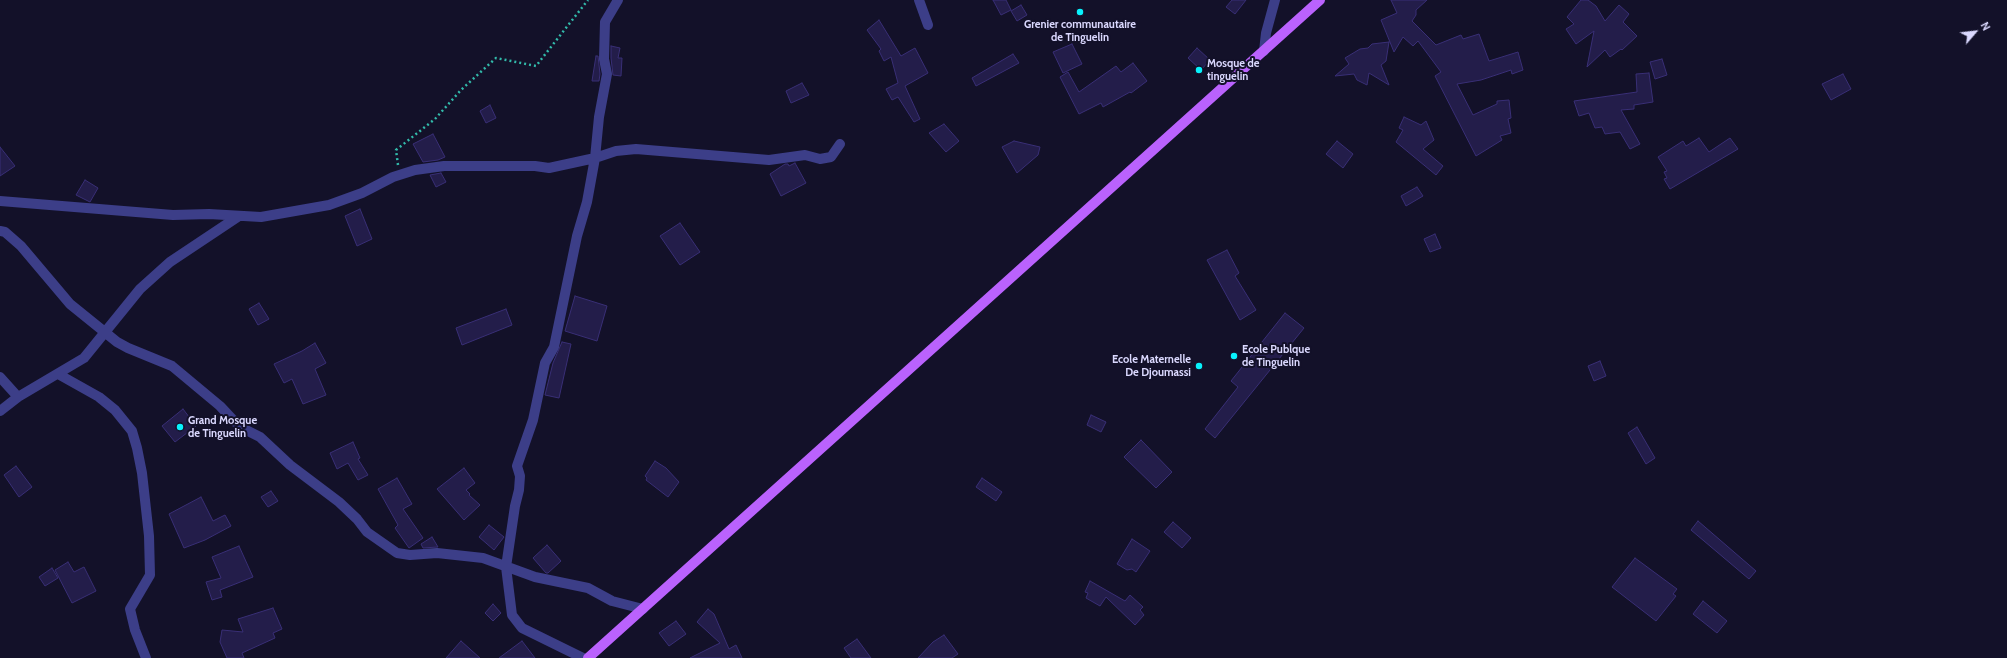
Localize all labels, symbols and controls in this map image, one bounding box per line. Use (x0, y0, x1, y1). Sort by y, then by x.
marker: Grenier communautaire de Tinguelin (1075, 7, 1085, 17)
north arrow (1955, 12, 1995, 52)
place label: Grenier communautaire de Tinguelin (1024, 18, 1136, 44)
text: N (1978, 20, 1994, 33)
place label: Mosque de tinguelin (1207, 57, 1259, 83)
marker: Mosque de tinguelin (1194, 65, 1204, 75)
place label: Ecole Publque de Tinguelin (1242, 343, 1310, 369)
marker: Ecole Publque de Tinguelin (1229, 351, 1239, 361)
place label: Ecole Maternelle De Djoumassi (1112, 353, 1191, 379)
marker: Ecole Maternelle De Djoumassi (1194, 361, 1204, 371)
place label: Grand Mosque de Tinguelin (188, 414, 257, 440)
marker: Grand Mosque de Tinguelin (175, 422, 185, 432)

